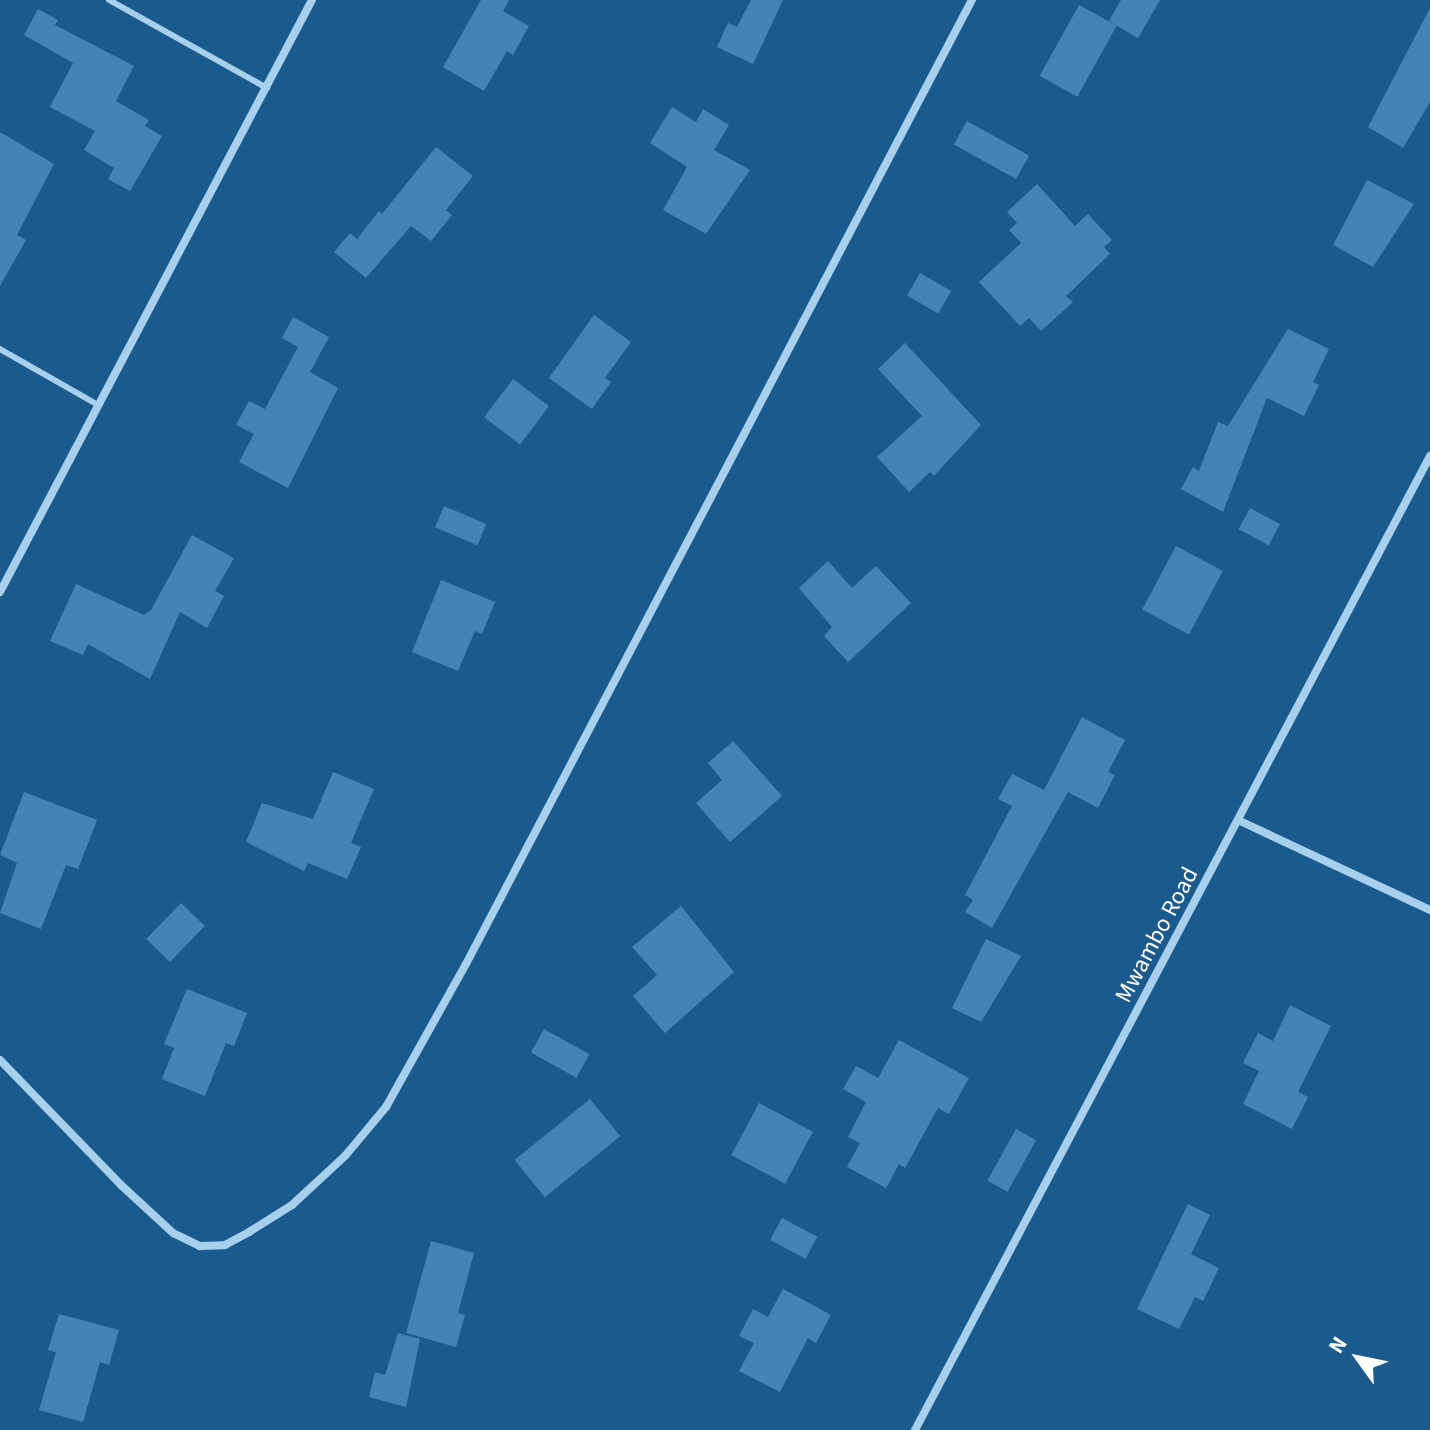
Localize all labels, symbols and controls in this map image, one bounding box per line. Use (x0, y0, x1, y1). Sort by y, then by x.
street label: Mwambo Road (1109, 862, 1205, 1008)
north arrow (1318, 1318, 1398, 1398)
text: N (1320, 1330, 1355, 1360)

